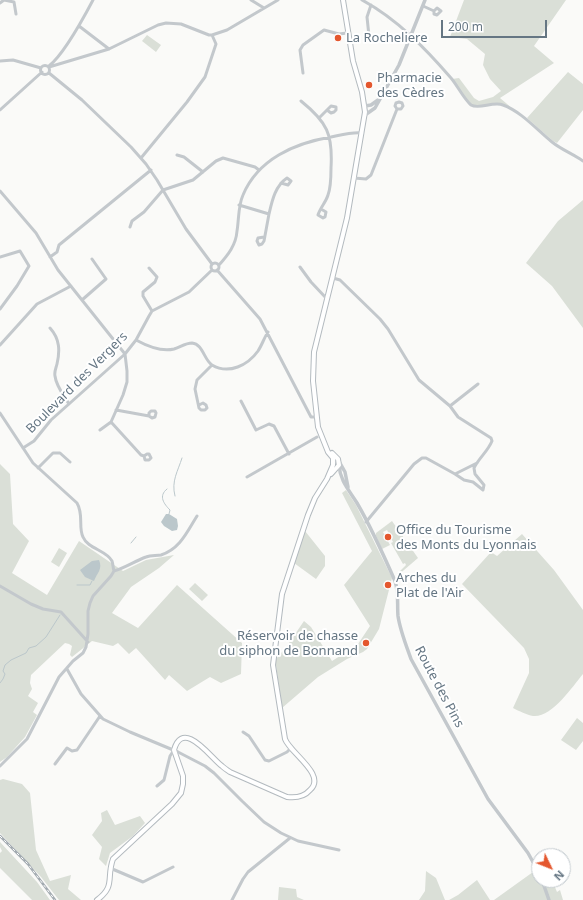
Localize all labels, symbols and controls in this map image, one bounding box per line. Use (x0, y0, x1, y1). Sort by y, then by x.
scale bar (443, 12, 549, 38)
text: 200 m (448, 18, 483, 35)
place label: La Rocheliere (346, 30, 428, 46)
marker: La Rocheliere (333, 33, 343, 43)
place label: Pharmacie des Cèdres (377, 70, 444, 101)
marker: Pharmacie des Cèdres (364, 80, 374, 90)
street label: Boulevard des Vergers (23, 329, 131, 437)
place label: Office du Tourisme des Monts du Lyonnais (396, 522, 537, 553)
marker: Office du Tourisme des Monts du Lyonnais (383, 532, 393, 542)
place label: Arches du Plat de l'Air (396, 570, 464, 601)
marker: Arches du Plat de l'Air (383, 580, 393, 590)
place label: Réservoir de chasse du siphon de Bonnand (219, 628, 358, 659)
marker: Réservoir de chasse du siphon de Bonnand (361, 638, 371, 648)
street label: Route des Pins (411, 644, 467, 730)
north arrow (531, 848, 571, 888)
text: N (551, 867, 568, 884)

